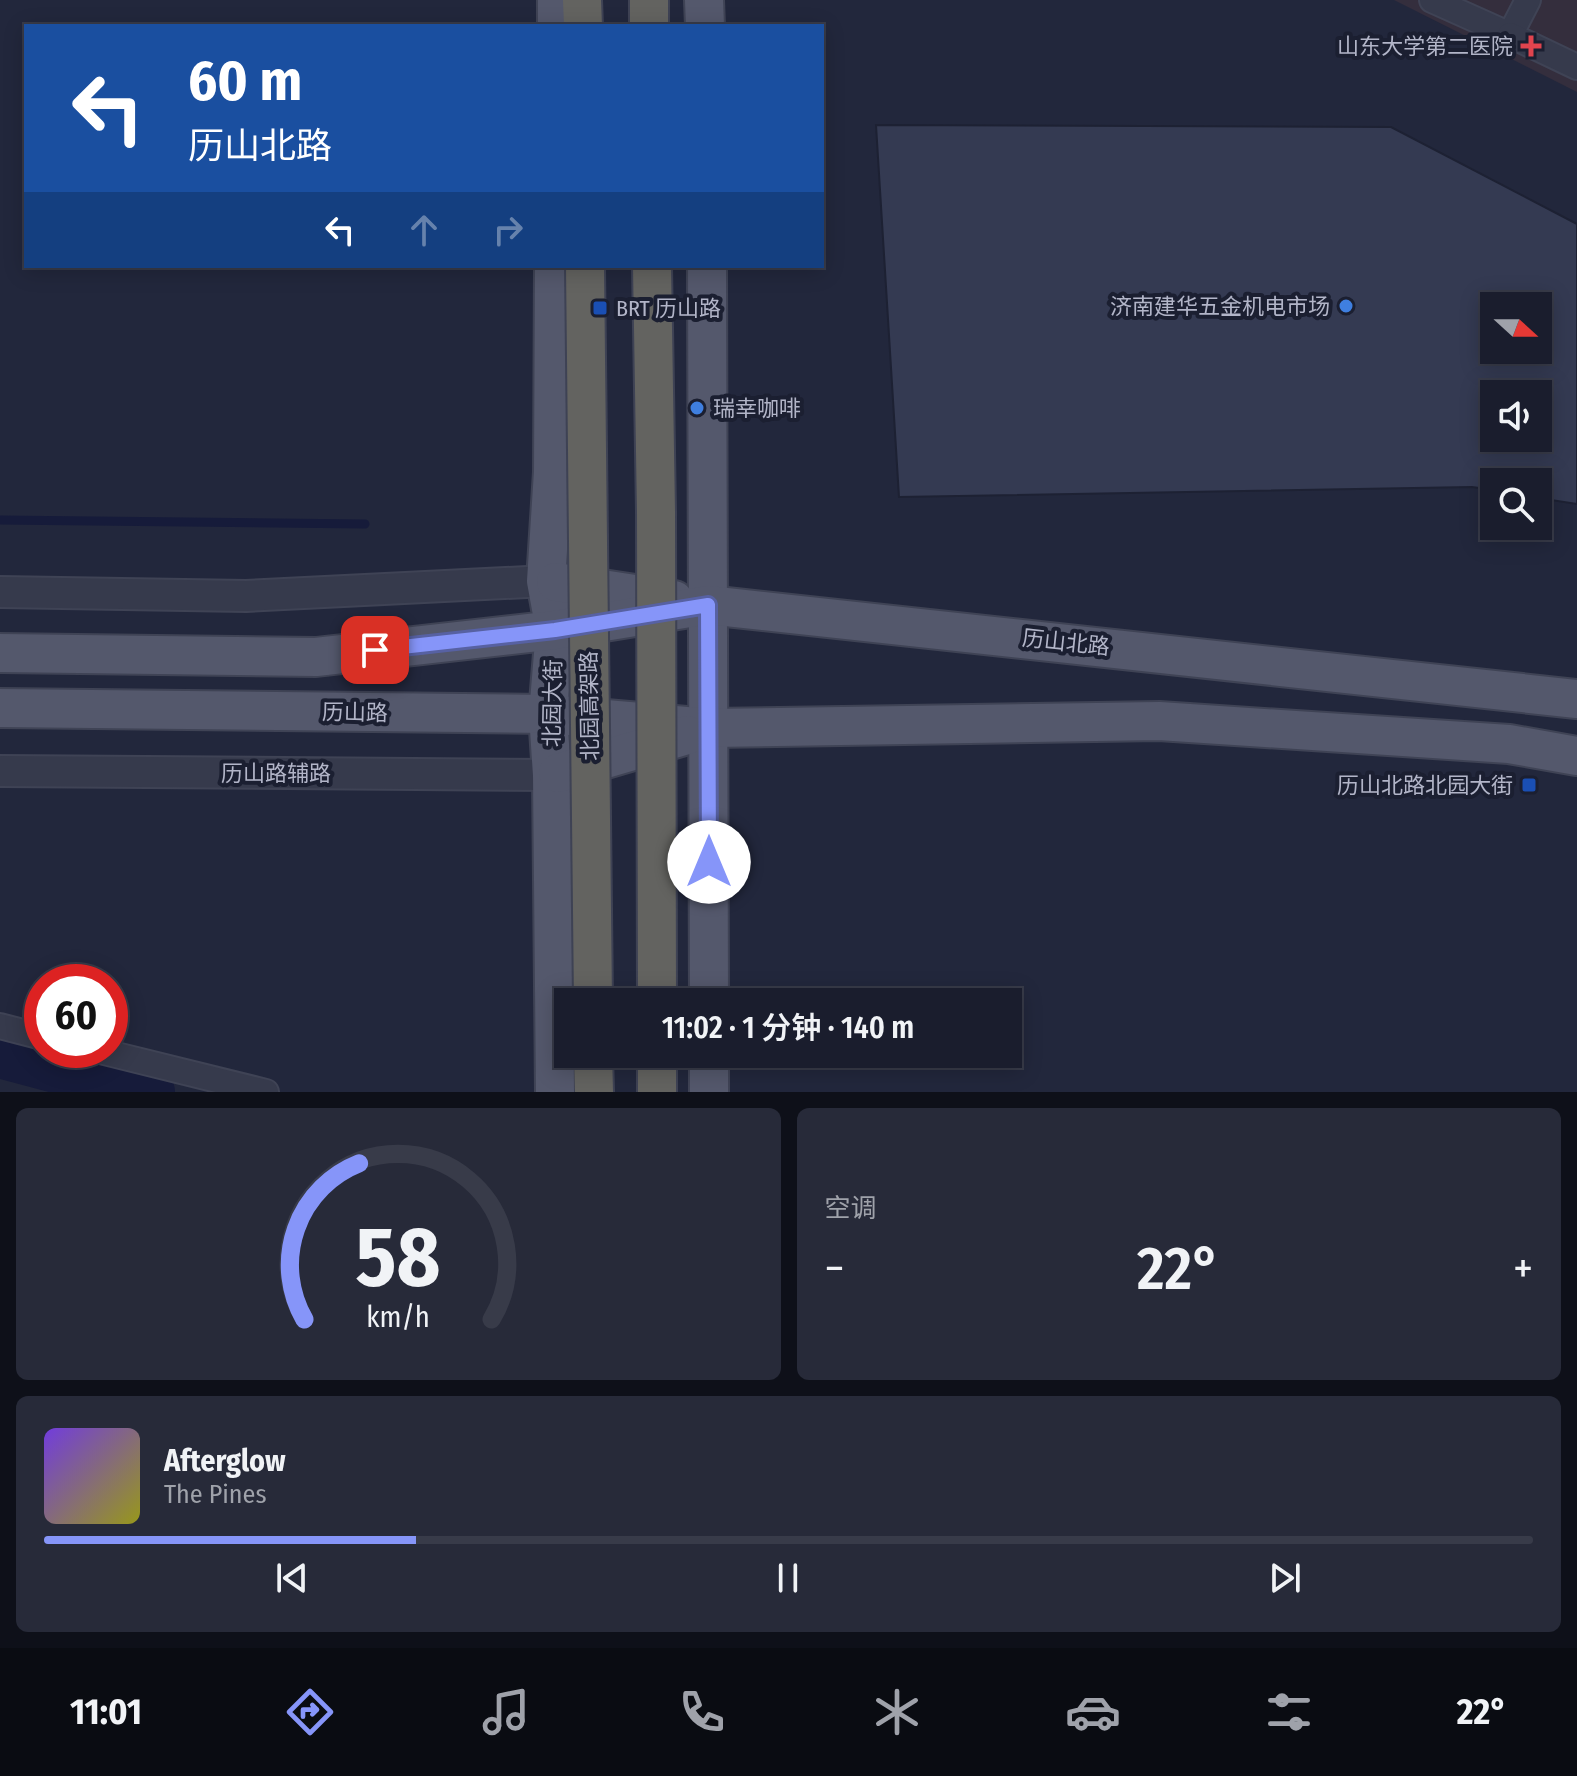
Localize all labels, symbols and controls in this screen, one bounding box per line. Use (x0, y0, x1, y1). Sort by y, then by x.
place label: 山东大学第二医院 (1337, 33, 1513, 60)
marker: 山东大学第二医院 (1520, 35, 1542, 57)
text: 60 m (188, 48, 302, 115)
icon: left (56, 56, 160, 160)
text: 历山北路 (188, 124, 332, 168)
icon: left (318, 208, 362, 252)
icon: ahead (402, 208, 446, 252)
icon: right (486, 208, 530, 252)
north arrow (1480, 292, 1552, 364)
map controls (1480, 292, 1552, 540)
place label: 济南建华五金机电市场 (1110, 293, 1330, 320)
place label: BRT 历山路 (616, 295, 721, 322)
marker: 济南建华五金机电市场 (1337, 297, 1355, 315)
marker: BRT 历山路 (591, 299, 609, 317)
button: sound (1480, 380, 1552, 452)
place label: 瑞幸咖啡 (713, 395, 801, 422)
marker: 瑞幸咖啡 (688, 399, 706, 417)
button: search (1480, 468, 1552, 540)
pin (341, 616, 409, 684)
street label: 历山北路 (1021, 624, 1111, 661)
icon: arrive (353, 628, 397, 672)
street label: 北园高架路 (575, 651, 604, 761)
street label: 北园大街 (538, 659, 567, 747)
street label: 历山路 (322, 698, 388, 727)
street label: 历山路辅路 (221, 760, 331, 787)
place label: 历山北路北园大街 (1337, 772, 1513, 799)
marker: 历山北路北园大街 (1520, 776, 1538, 794)
position arrow (667, 820, 751, 904)
speed limit sign: 60 (24, 964, 128, 1068)
text: 11:02 · 1 分钟 · 140 m (662, 1010, 914, 1046)
text: 空调 (825, 1193, 877, 1224)
text: 58 (356, 1208, 441, 1308)
text: 22° (1137, 1233, 1220, 1305)
text: − (825, 1242, 844, 1295)
text: + (1513, 1242, 1533, 1295)
text: km/h (366, 1300, 430, 1335)
text: Afterglow (164, 1443, 286, 1479)
text: The Pines (164, 1479, 267, 1510)
icon: previous (270, 1556, 314, 1600)
icon: pause (766, 1556, 810, 1600)
icon: next (1263, 1556, 1307, 1600)
icon: directions (282, 1684, 338, 1740)
icon: music (478, 1684, 534, 1740)
icon: phone (674, 1684, 730, 1740)
icon: climate (869, 1684, 925, 1740)
icon: car (1065, 1684, 1121, 1740)
icon: filters (1261, 1684, 1317, 1740)
text: 11:01 (70, 1690, 142, 1734)
text: 22° (1457, 1690, 1507, 1734)

